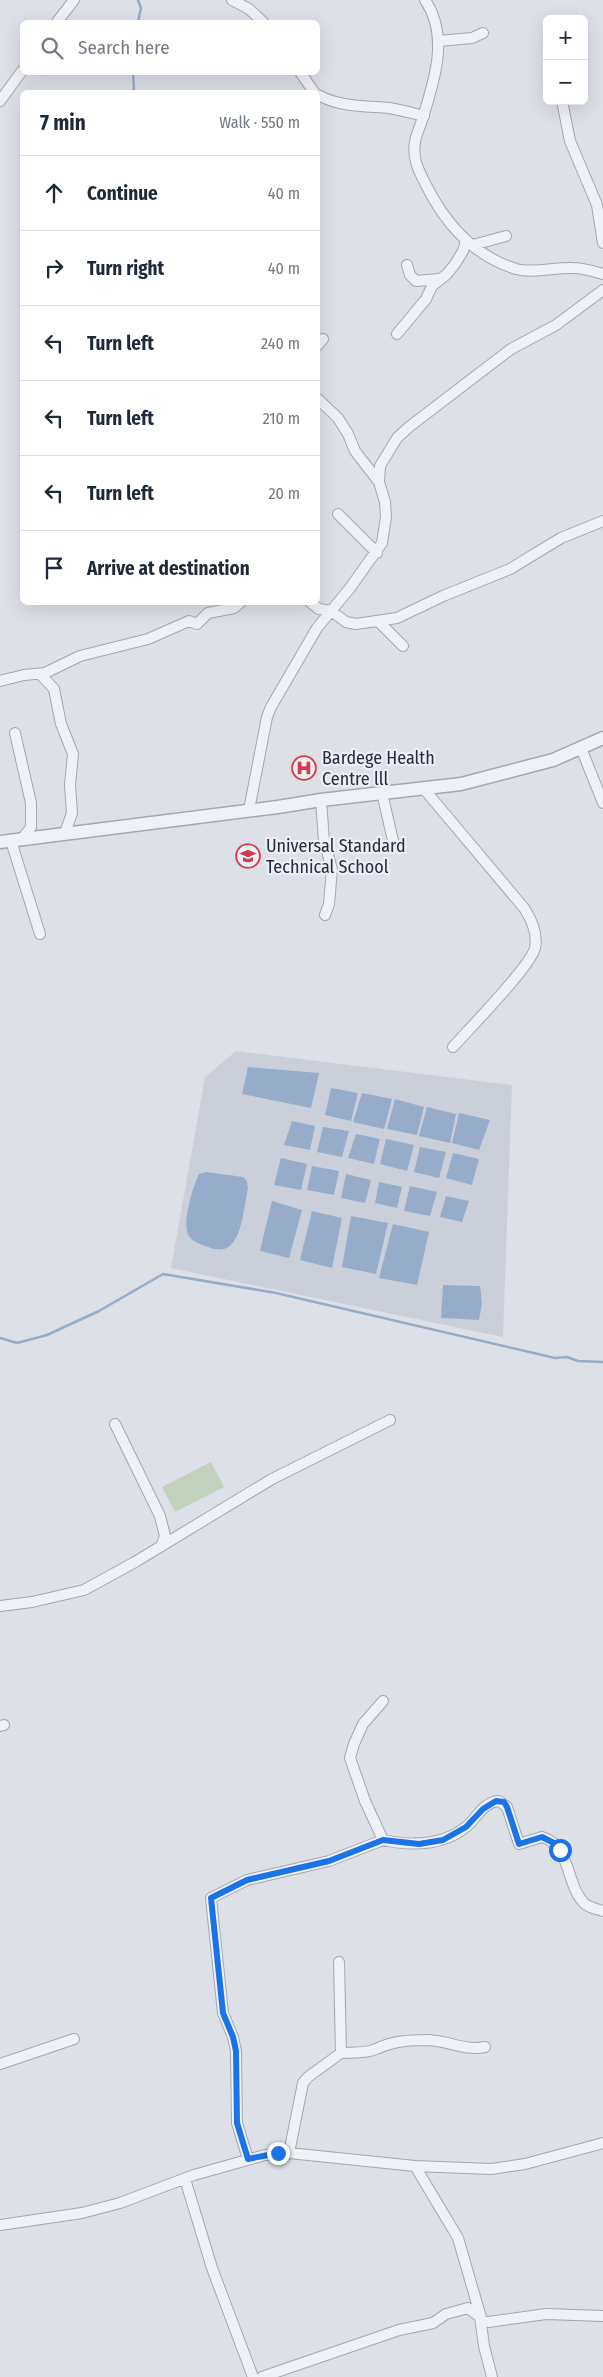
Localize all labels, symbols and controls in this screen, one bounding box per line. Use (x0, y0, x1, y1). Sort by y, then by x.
map controls (543, 15, 588, 105)
button: + (543, 15, 588, 60)
search box (20, 20, 320, 75)
icon: search (38, 34, 66, 62)
text: Search here (78, 36, 170, 59)
button: − (543, 60, 588, 105)
text: 7 min (40, 110, 86, 136)
text: Walk · 550 m (219, 113, 300, 132)
icon: ahead (40, 179, 68, 207)
text: Continue (87, 182, 158, 205)
text: 40 m (268, 184, 300, 203)
icon: right (40, 254, 68, 282)
text: Turn right (87, 257, 164, 280)
text: 40 m (268, 259, 300, 278)
icon: left (40, 329, 68, 357)
text: Turn left (87, 332, 154, 355)
text: 240 m (261, 334, 300, 353)
icon: left (40, 404, 68, 432)
text: Turn left (87, 407, 154, 430)
text: 210 m (263, 409, 300, 428)
icon: left (40, 479, 68, 507)
text: Turn left (87, 482, 154, 505)
text: 20 m (269, 484, 300, 503)
icon: arrive (40, 554, 68, 582)
text: Arrive at destination (87, 557, 250, 580)
place label: Bardege Health Centre lll (322, 747, 435, 790)
hospital icon: Bardege Health Centre lll (291, 755, 317, 781)
place label: Universal Standard Technical School (266, 835, 406, 878)
school or university icon: Universal Standard Technical School (235, 843, 261, 869)
route start (549, 1839, 572, 1862)
route end (267, 2142, 290, 2165)

